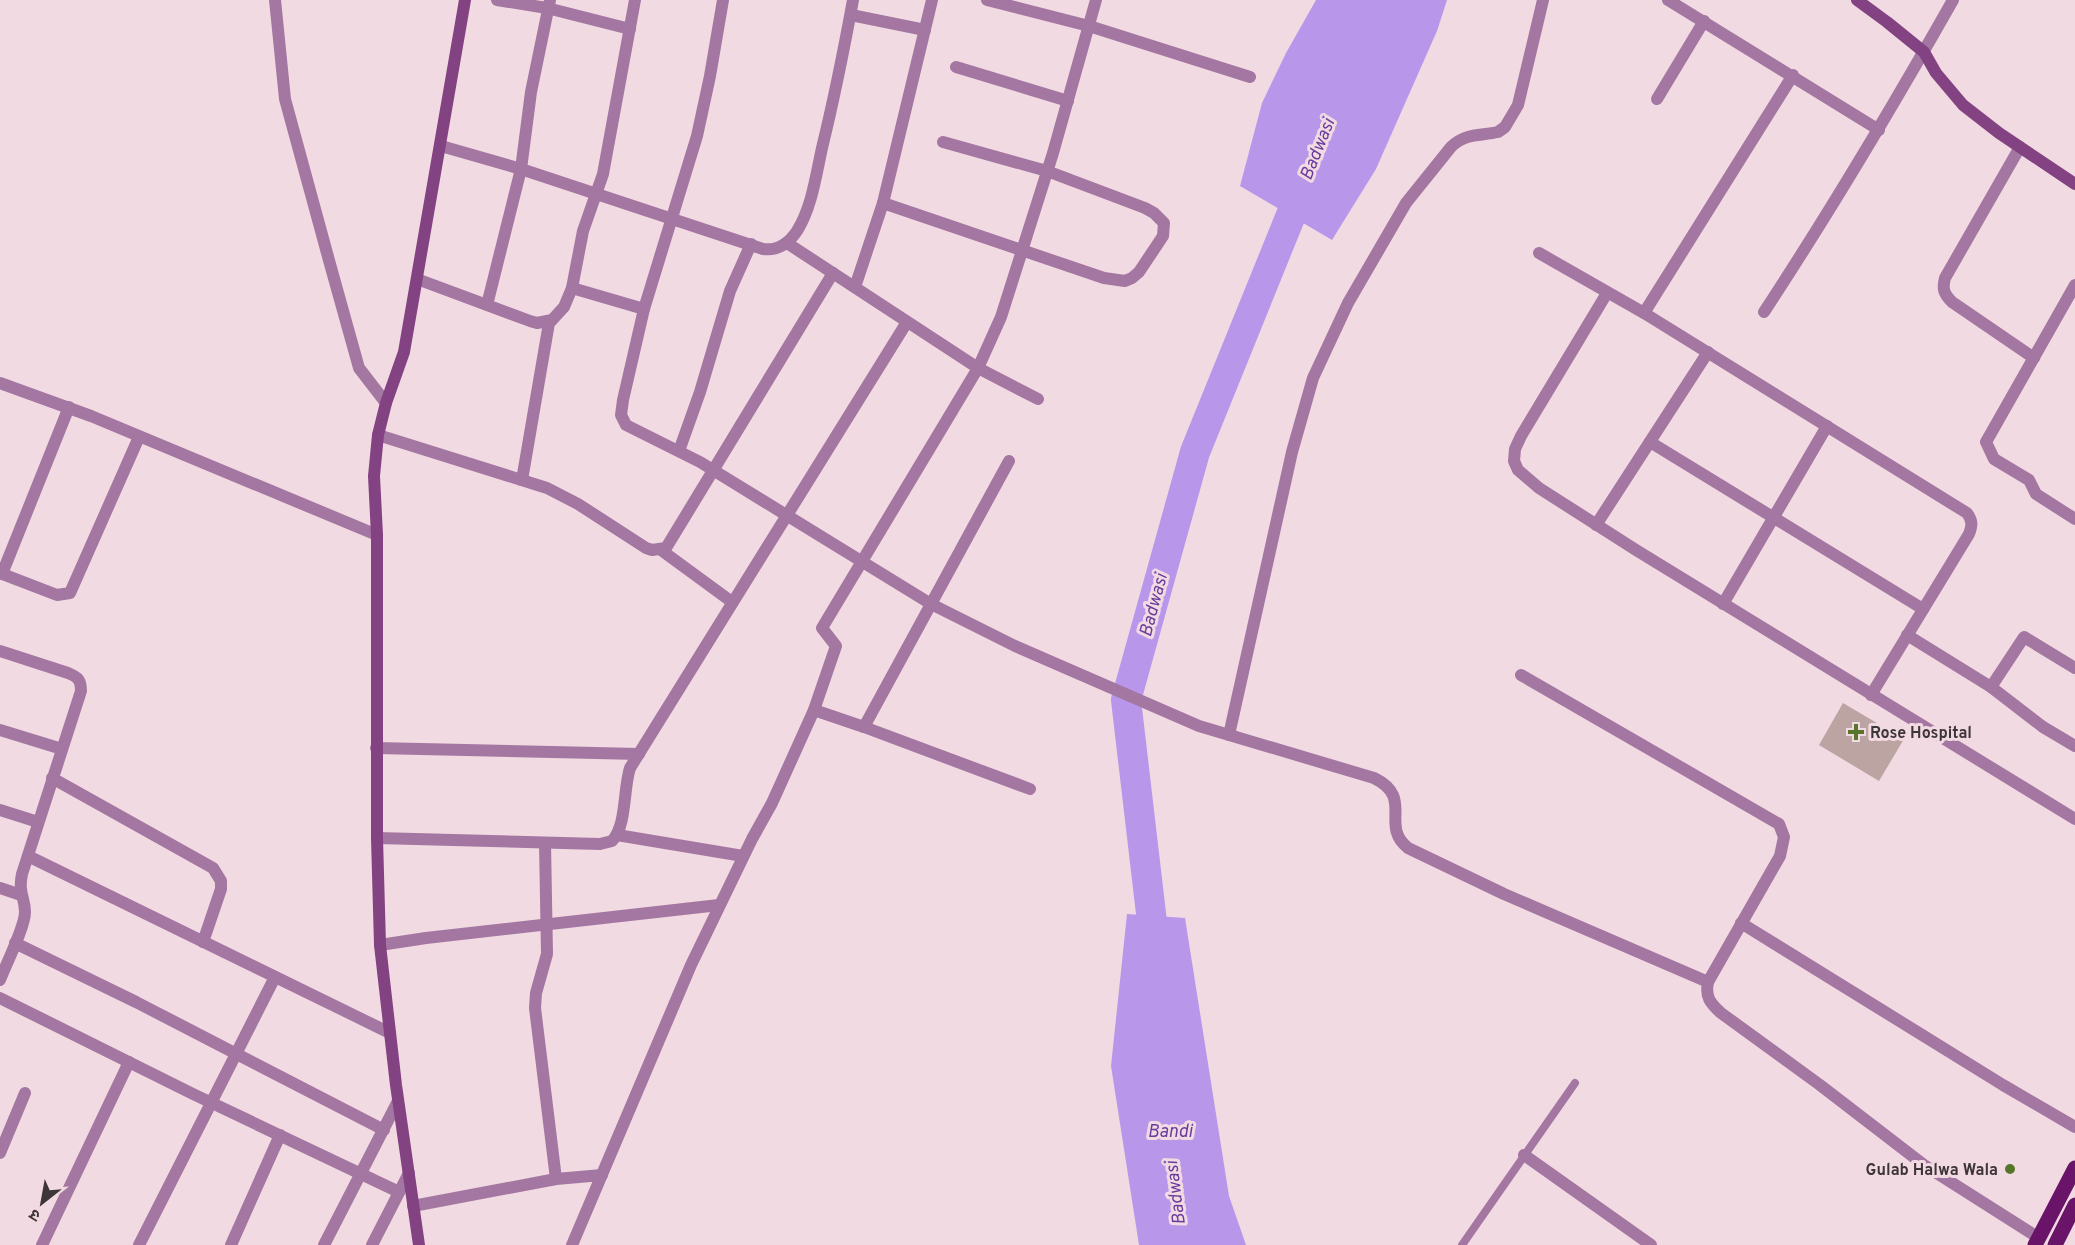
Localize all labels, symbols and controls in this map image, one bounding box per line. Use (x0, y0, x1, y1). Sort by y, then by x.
water label: Badwasi (1296, 114, 1342, 184)
water label: Badwasi (1135, 570, 1174, 640)
marker: Rose Hospital (1847, 723, 1865, 741)
place label: Rose Hospital (1870, 724, 1972, 744)
water label: Bandi (1148, 1121, 1194, 1144)
water label: Badwasi (1161, 1158, 1192, 1226)
place label: Gulab Halwa Wala (1866, 1161, 1998, 1181)
marker: Gulab Halwa Wala (2003, 1162, 2017, 1176)
north arrow (12, 1173, 72, 1233)
text: उ (26, 1203, 44, 1225)

